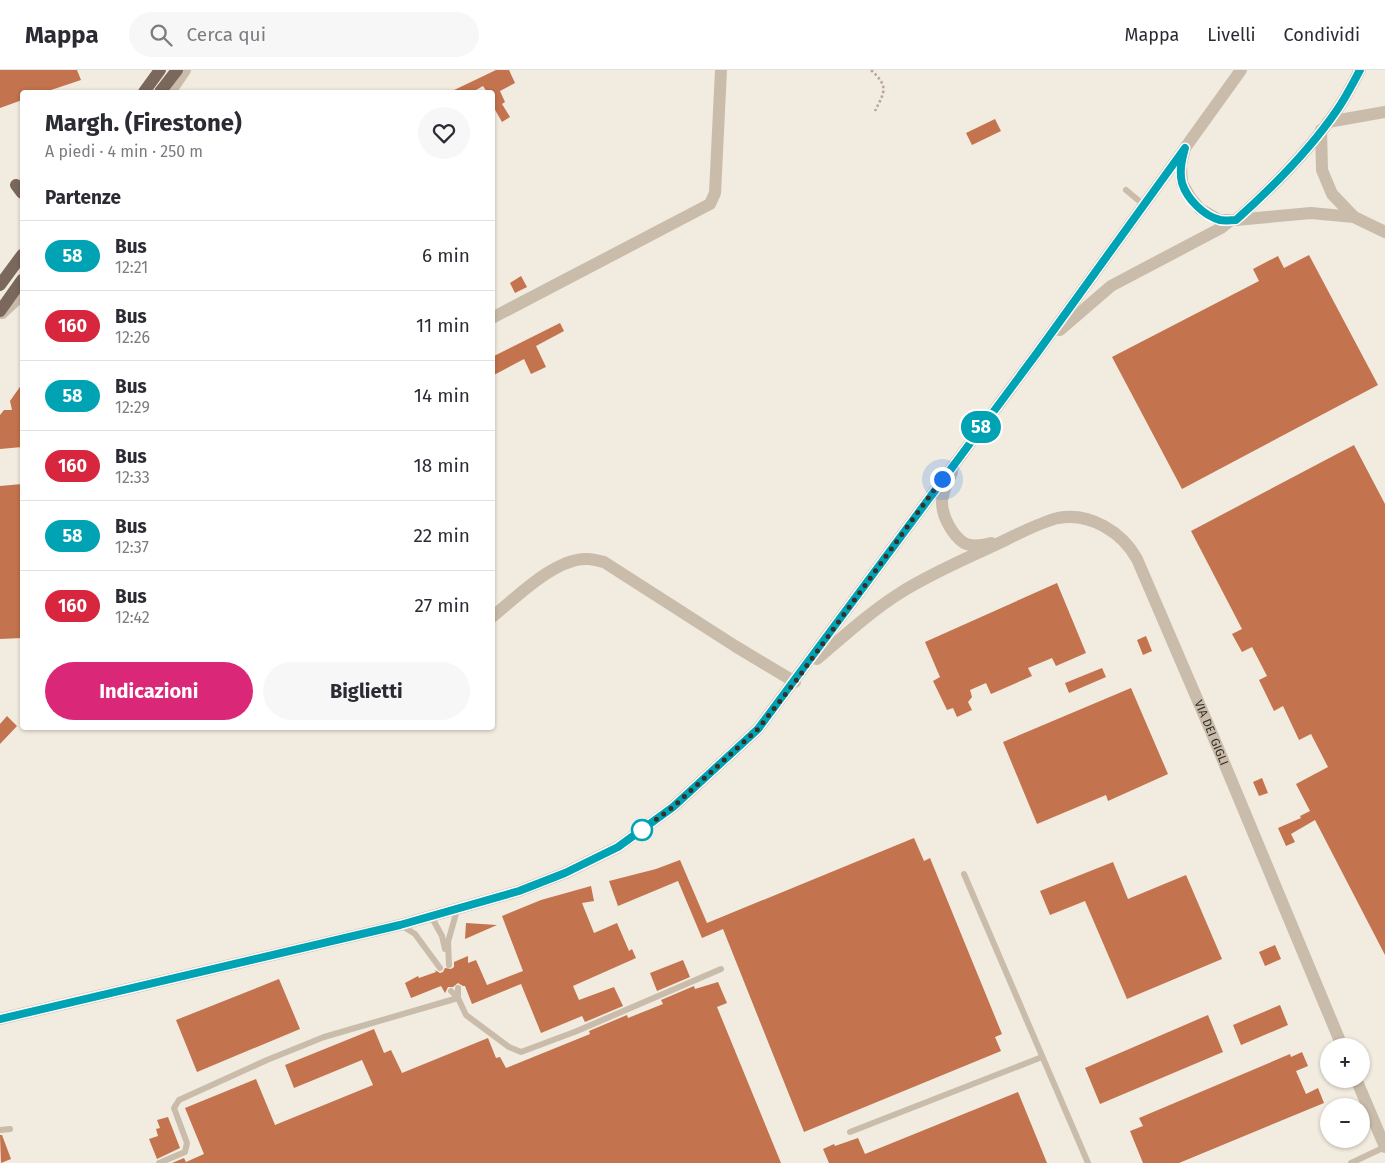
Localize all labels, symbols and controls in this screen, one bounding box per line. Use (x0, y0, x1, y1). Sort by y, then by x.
search box (129, 12, 479, 57)
text: Mappa (25, 21, 99, 49)
icon: search (147, 21, 175, 49)
text: Cerca qui (187, 23, 266, 46)
text: Mappa (1125, 24, 1179, 46)
text: Livelli (1207, 24, 1256, 46)
text: Condividi (1284, 24, 1360, 46)
button: heart (418, 107, 470, 159)
text: Margh. (Firestone) (45, 109, 242, 137)
text: A piedi · 4 min · 250 m (45, 142, 203, 161)
text: Partenze (45, 186, 121, 209)
text: Bus (115, 235, 147, 258)
text: 6 min (422, 244, 470, 267)
text: 58 (62, 245, 83, 267)
text: 12:21 (115, 258, 148, 277)
text: Bus (115, 305, 147, 328)
text: 11 min (416, 314, 470, 337)
text: 160 (58, 315, 87, 337)
text: 12:26 (115, 328, 150, 347)
text: Bus (115, 375, 147, 398)
text: 14 min (414, 384, 470, 407)
text: 58 (62, 385, 83, 407)
text: 12:29 (115, 398, 150, 417)
line badge: 58 (958, 411, 1004, 443)
text: 58 (971, 416, 991, 438)
text: Bus (115, 445, 147, 468)
text: 18 min (413, 454, 470, 477)
text: 160 (58, 455, 87, 477)
your location (930, 467, 955, 492)
text: 12:33 (115, 468, 150, 487)
text: Bus (115, 515, 147, 538)
text: 22 min (413, 524, 470, 547)
text: 58 (62, 525, 83, 547)
text: 12:37 (115, 538, 149, 557)
text: Bus (115, 585, 147, 608)
text: 27 min (415, 594, 470, 617)
text: 160 (58, 595, 87, 617)
text: 12:42 (115, 608, 150, 627)
button: Indicazioni (45, 662, 253, 720)
button: Biglietti (263, 662, 470, 720)
street label: VIA DEI GIGLI (1191, 698, 1231, 767)
unlabelled marker (631, 819, 653, 841)
map controls (1320, 1038, 1370, 1148)
button: + (1320, 1038, 1370, 1088)
button: − (1320, 1098, 1370, 1148)

